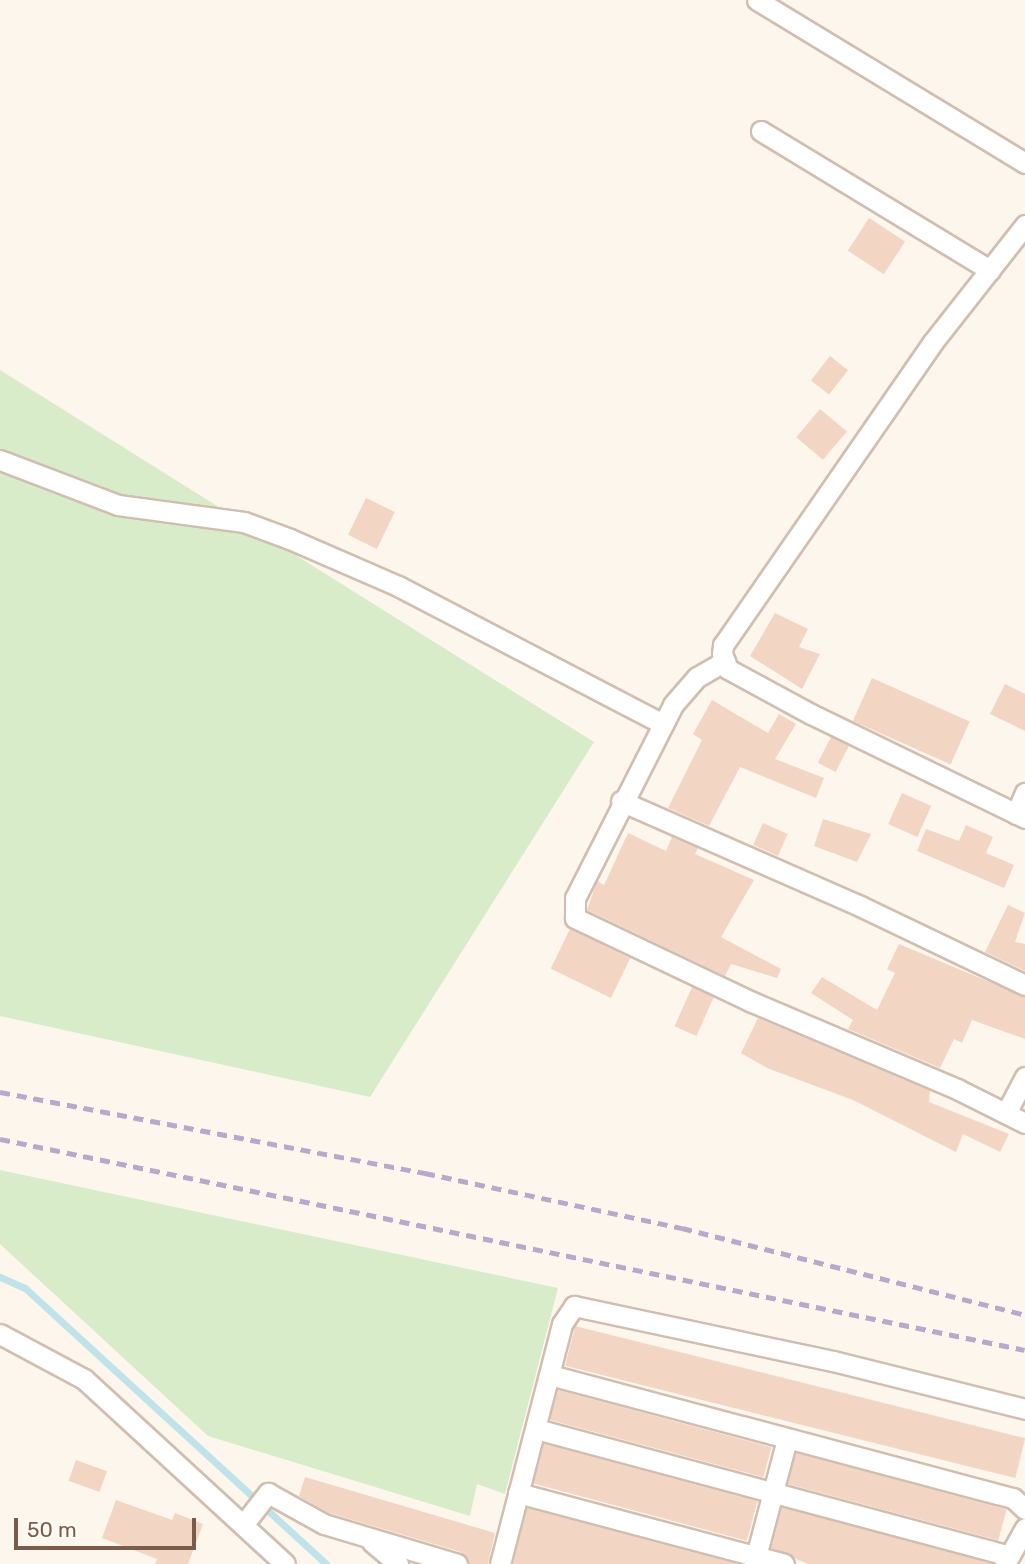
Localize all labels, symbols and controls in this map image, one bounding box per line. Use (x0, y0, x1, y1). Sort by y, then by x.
scale bar (18, 1504, 200, 1548)
text: 50 m (27, 1517, 77, 1542)

